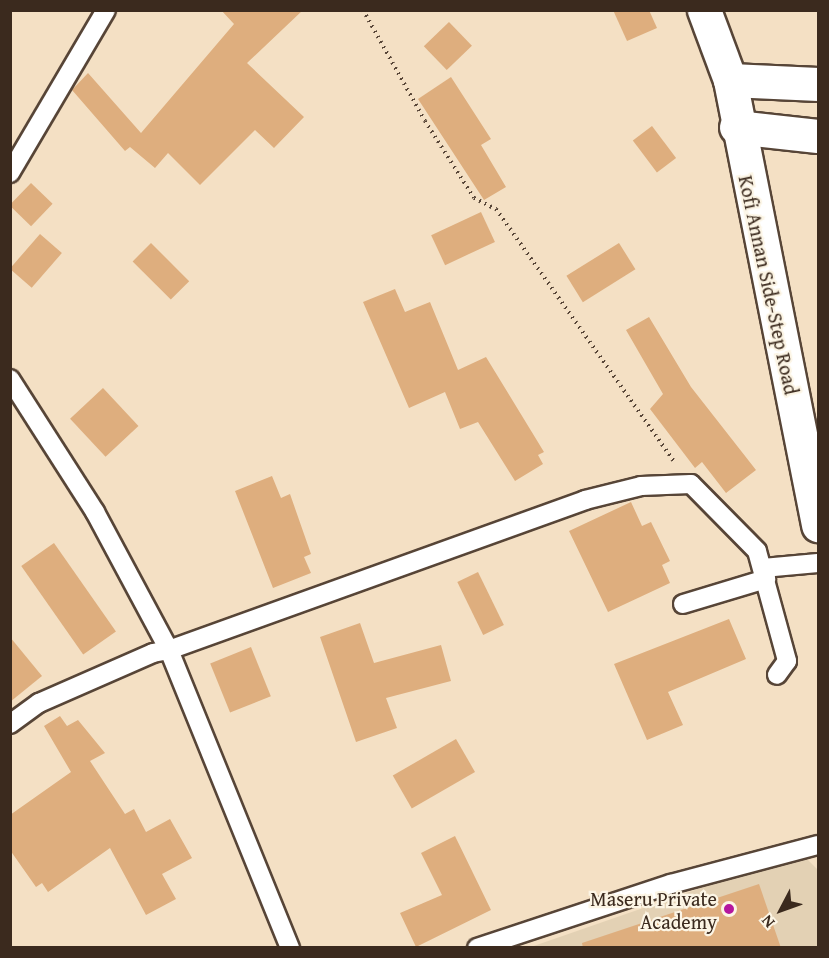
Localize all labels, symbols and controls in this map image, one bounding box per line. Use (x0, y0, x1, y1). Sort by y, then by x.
street label: Kofi Annan Side-Step Road (734, 173, 804, 397)
north arrow (751, 880, 811, 940)
place label: Maseru Private Academy (590, 886, 717, 933)
marker: Maseru Private Academy (722, 902, 736, 916)
text: N (755, 910, 780, 934)

